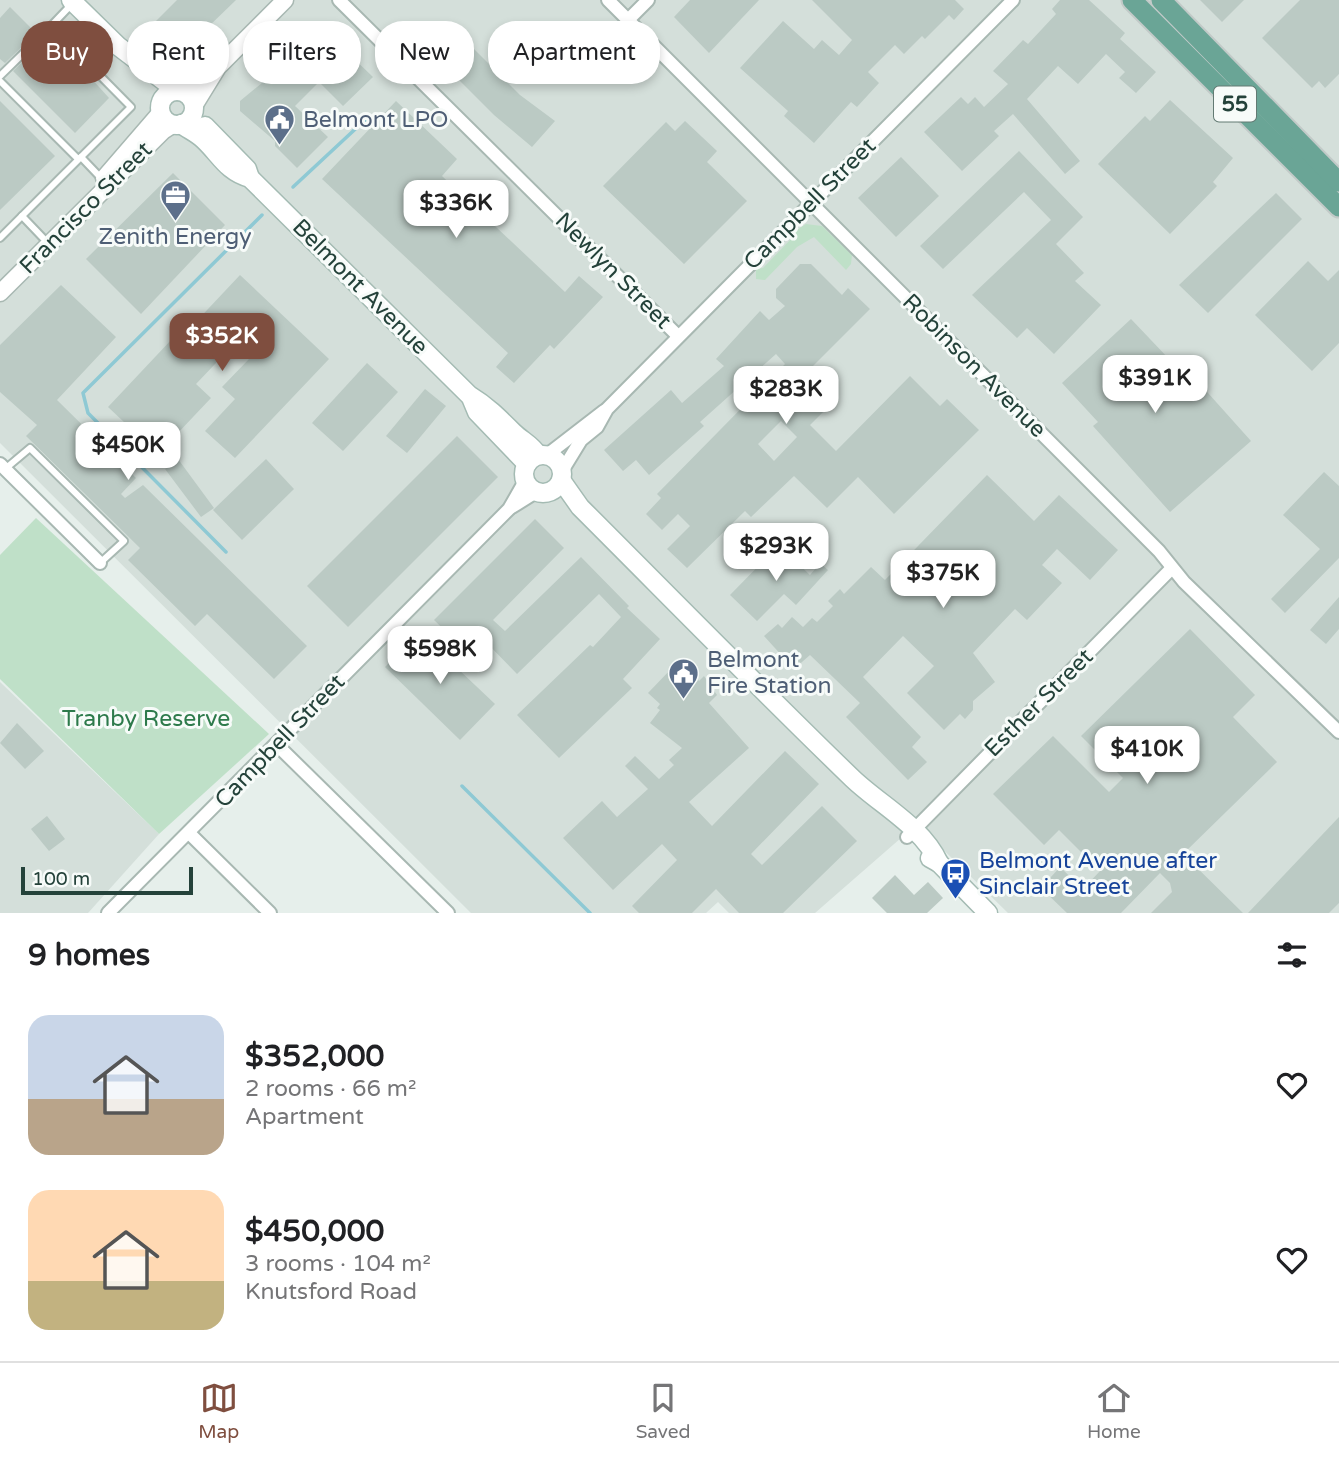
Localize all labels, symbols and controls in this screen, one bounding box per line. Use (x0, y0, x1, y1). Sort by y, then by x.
chip: Buy (21, 21, 113, 84)
chip: Rent (127, 21, 229, 84)
chip: Filters (243, 21, 361, 84)
chip: New (375, 21, 474, 84)
chip: Apartment (488, 21, 660, 84)
road number: 55 (1214, 86, 1256, 122)
public building icon: Belmont LPO (263, 103, 297, 147)
place label: Belmont LPO (303, 106, 449, 134)
street label: Campbell Street (738, 132, 882, 276)
street label: Francisco Street (14, 136, 158, 280)
office icon: Zenith Energy (158, 179, 192, 223)
pin: $336K (407, 180, 505, 240)
text: $336K (420, 189, 492, 217)
street label: Newlyn Street (549, 207, 677, 335)
street label: Belmont Avenue (286, 213, 434, 361)
place label: Zenith Energy (98, 223, 252, 251)
street label: Robinson Avenue (896, 288, 1052, 444)
pin: $352K (173, 314, 271, 373)
text: $352K (186, 322, 258, 350)
pin: $391K (1106, 356, 1204, 415)
text: $391K (1119, 364, 1191, 392)
pin: $283K (737, 366, 835, 426)
text: $283K (750, 375, 822, 403)
pin: $450K (79, 422, 177, 482)
text: $450K (92, 431, 164, 459)
pin: $293K (727, 524, 825, 583)
text: $293K (740, 532, 812, 560)
pin: $375K (894, 550, 992, 610)
text: $375K (907, 559, 979, 587)
pin: $598K (391, 626, 489, 686)
text: $598K (404, 635, 476, 663)
street label: Esther Street (979, 643, 1099, 763)
place label: Belmont Fire Station (707, 646, 832, 700)
public building icon: Belmont Fire Station (667, 656, 701, 700)
street label: Campbell Street (209, 668, 351, 814)
park label: Tranby Reserve (62, 705, 230, 733)
pin: $410K (1098, 726, 1196, 786)
text: $410K (1111, 735, 1183, 763)
place label: Belmont Avenue after Sinclair Street (979, 847, 1217, 901)
bus stop icon: Belmont Avenue after Sinclair Street (939, 857, 973, 901)
scale bar (21, 864, 192, 896)
text: 100 m (32, 868, 90, 890)
icon: filters (1273, 936, 1311, 974)
text: 9 homes (28, 937, 150, 974)
text: $352,000 (245, 1038, 384, 1075)
icon: home (84, 1043, 168, 1127)
icon: heart (1273, 1066, 1311, 1104)
text: 2 rooms · 66 m² (245, 1075, 416, 1103)
text: Apartment (245, 1103, 364, 1131)
text: $450,000 (245, 1213, 384, 1250)
icon: home (84, 1218, 168, 1302)
icon: heart (1273, 1241, 1311, 1279)
text: 3 rooms · 104 m² (245, 1250, 431, 1278)
text: Knutsford Road (245, 1278, 417, 1306)
tab: Map (198, 1379, 239, 1443)
tab: Saved (636, 1379, 691, 1443)
tab: Home (1087, 1379, 1141, 1443)

